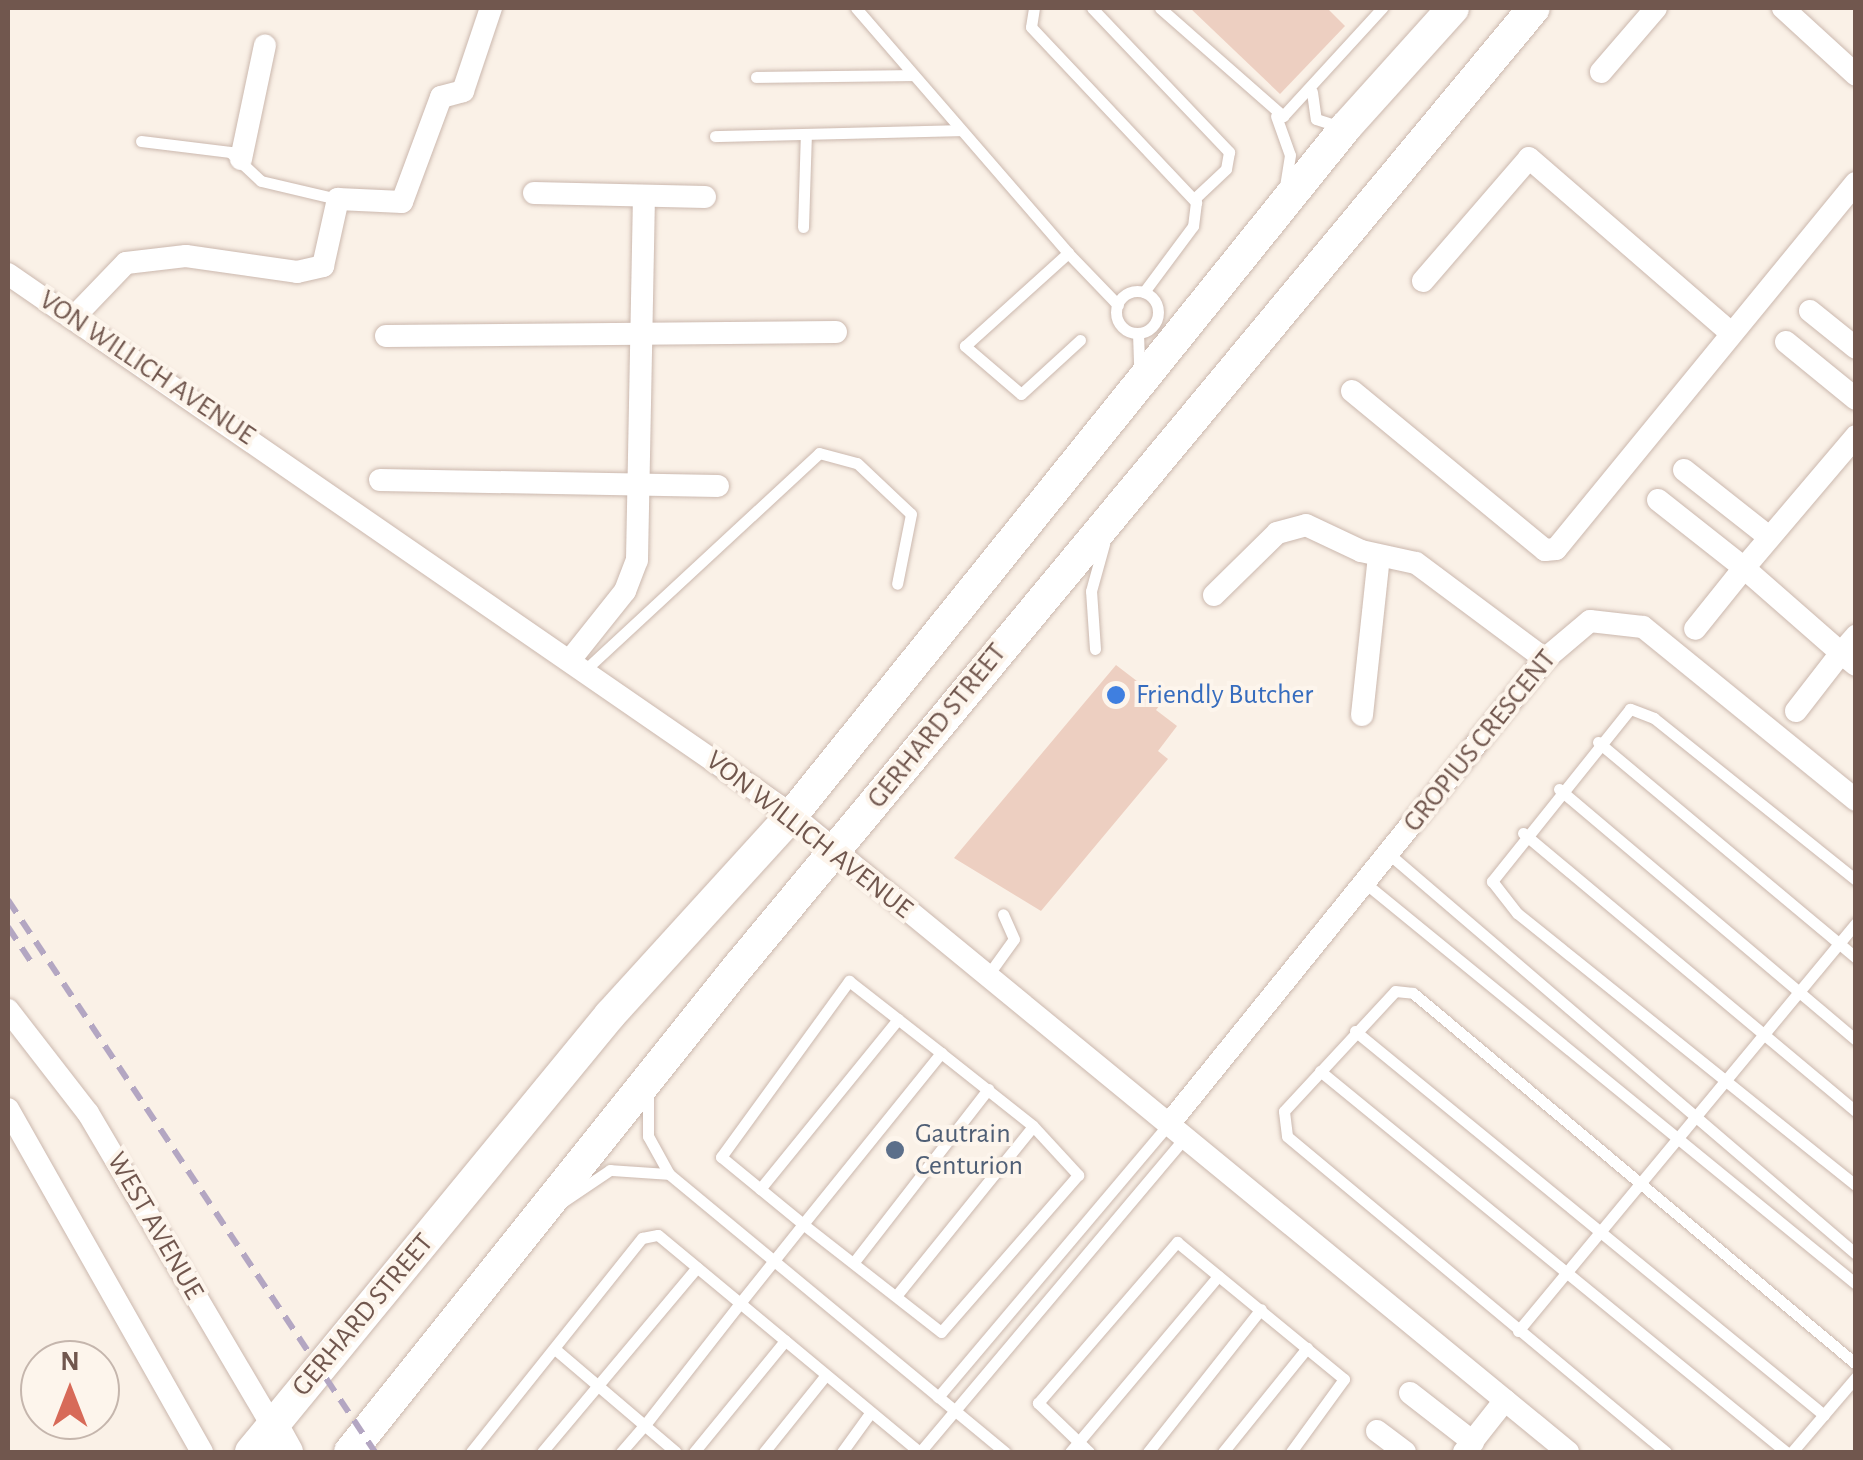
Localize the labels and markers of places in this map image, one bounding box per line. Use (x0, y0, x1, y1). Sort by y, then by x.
place label: Friendly Butcher (1136, 678, 1313, 712)
marker: Friendly Butcher (1105, 684, 1127, 706)
place label: Gautrain Centurion (915, 1117, 1023, 1183)
marker: Gautrain Centurion (884, 1139, 906, 1161)

